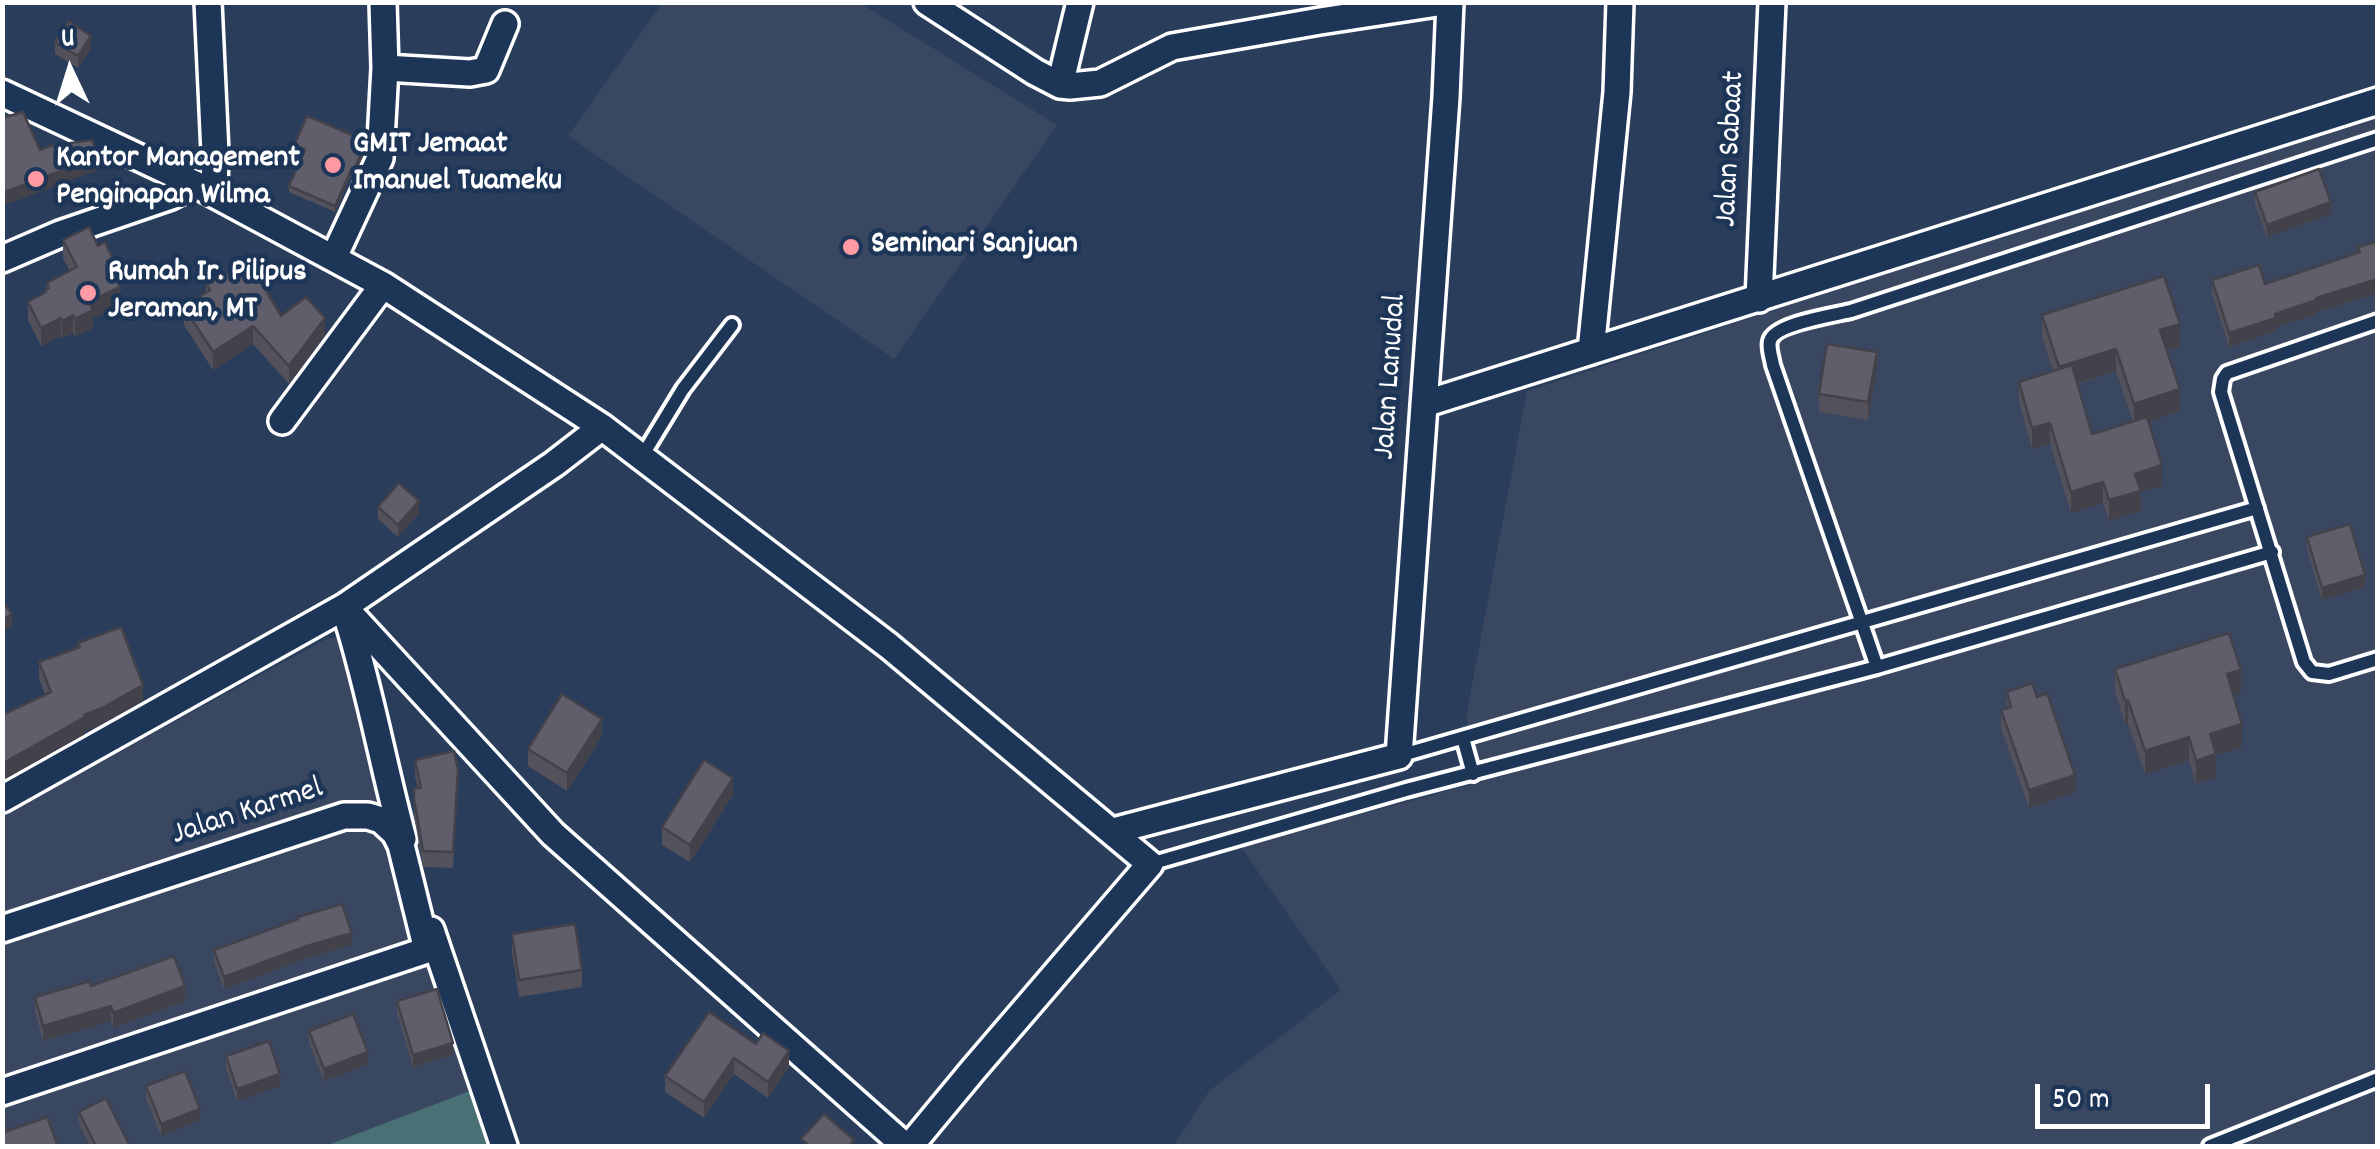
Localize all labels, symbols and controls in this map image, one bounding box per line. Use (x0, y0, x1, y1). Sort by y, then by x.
north arrow (20, 20, 120, 120)
text: U (60, 20, 76, 60)
street label: Jalan Sabaat (1710, 70, 1756, 228)
place label: GMIT Jemaat Imanuel Tuameku (353, 128, 562, 203)
place label: Kantor Management Penginapan Wilma (56, 142, 300, 217)
marker: GMIT Jemaat Imanuel Tuameku (322, 154, 344, 176)
marker: Kantor Management Penginapan Wilma (25, 168, 47, 190)
place label: Seminari Sanjuan (871, 228, 1078, 266)
marker: Seminari Sanjuan (840, 236, 862, 258)
place label: Rumah Ir. Pilipus Jeraman, MT (108, 256, 307, 331)
marker: Rumah Ir. Pilipus Jeraman, MT (77, 282, 99, 304)
street label: Jalan Lanudal (1368, 293, 1418, 461)
street label: Jalan Karmel (168, 772, 328, 856)
scale bar (2040, 1064, 2215, 1126)
text: 50 m (2052, 1080, 2110, 1123)

